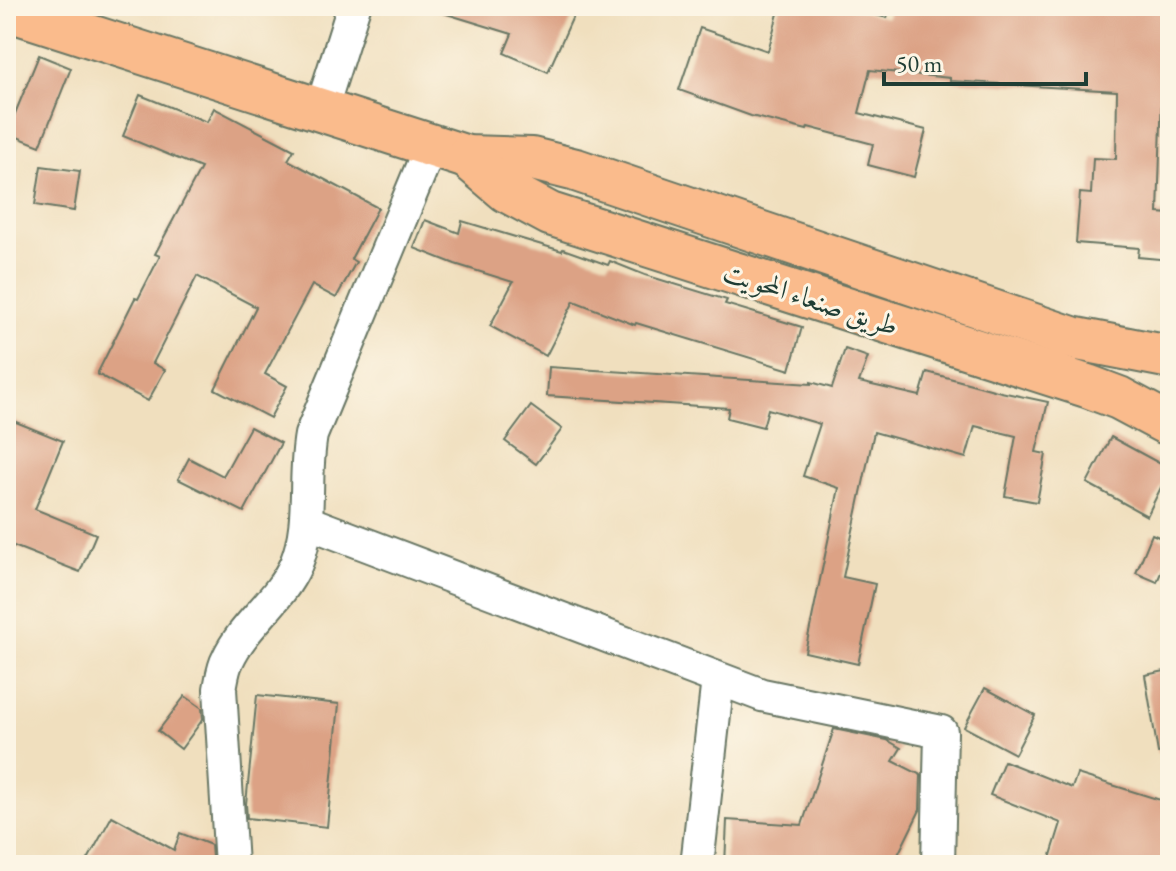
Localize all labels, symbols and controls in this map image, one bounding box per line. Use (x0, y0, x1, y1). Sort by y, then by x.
scale bar (884, 36, 1086, 86)
text: 50 m (896, 48, 943, 79)
street label: طريق صنعاء المحويت (719, 253, 903, 343)

